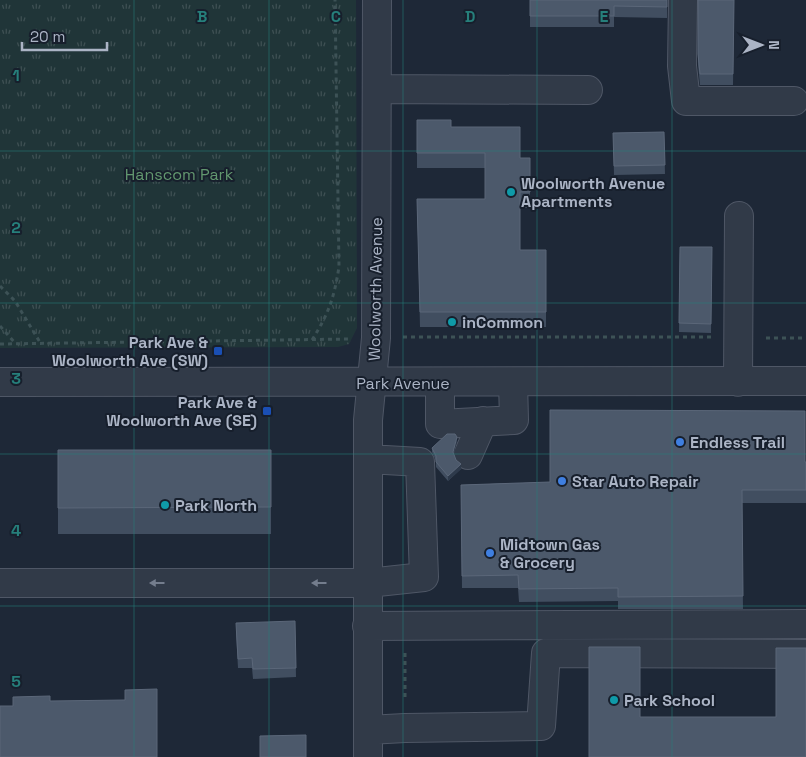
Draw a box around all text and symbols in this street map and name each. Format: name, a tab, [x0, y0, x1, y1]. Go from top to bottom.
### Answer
text: B	[197, 6, 207, 27]
text: C	[331, 6, 341, 27]
text: D	[465, 6, 475, 27]
text: E	[600, 6, 609, 27]
scale bar	[22, 20, 108, 52]
north arrow	[736, 20, 786, 70]
text: 20 m	[30, 27, 65, 46]
text: N	[765, 40, 783, 50]
text: 1	[12, 65, 20, 86]
park label: Hanscom Park	[125, 164, 234, 185]
place label: Woolworth Avenue Apartments	[521, 173, 665, 212]
marker: Woolworth Avenue Apartments	[505, 186, 517, 198]
text: 2	[11, 217, 21, 238]
street label: Woolworth Avenue	[364, 217, 387, 361]
place label: inCommon	[462, 312, 543, 333]
marker: inCommon	[446, 316, 458, 328]
place label: Park Ave & Woolworth Ave (SW)	[52, 332, 209, 371]
marker: Park Ave & Woolworth Ave (SW)	[212, 345, 224, 357]
text: 3	[11, 368, 21, 389]
street label: Park Avenue	[356, 373, 450, 394]
place label: Park Ave & Woolworth Ave (SE)	[106, 392, 258, 431]
marker: Park Ave & Woolworth Ave (SE)	[261, 405, 273, 417]
place label: Endless Trail	[690, 432, 785, 453]
marker: Endless Trail	[674, 436, 686, 448]
place label: Star Auto Repair	[572, 471, 699, 492]
marker: Star Auto Repair	[556, 475, 568, 487]
place label: Park North	[175, 495, 257, 516]
marker: Park North	[159, 499, 171, 511]
text: 4	[11, 520, 21, 541]
place label: Midtown Gas & Grocery	[500, 534, 600, 573]
marker: Midtown Gas & Grocery	[484, 547, 496, 559]
one-way arrow	[148, 579, 164, 587]
one-way arrow	[311, 579, 327, 587]
text: 5	[11, 671, 21, 692]
place label: Park School	[624, 690, 715, 711]
marker: Park School	[608, 694, 620, 706]

